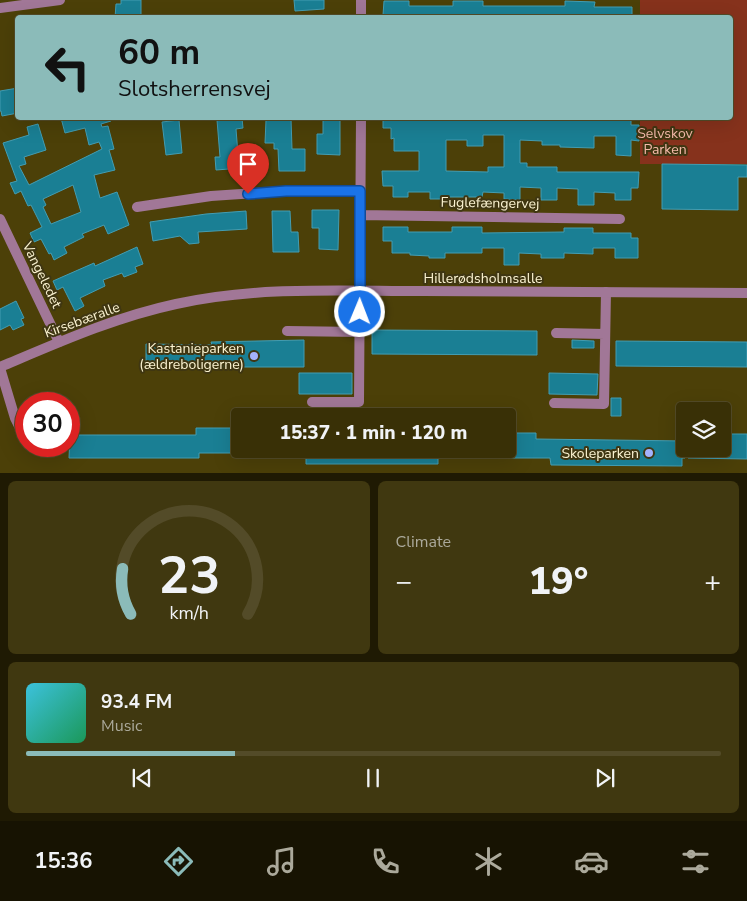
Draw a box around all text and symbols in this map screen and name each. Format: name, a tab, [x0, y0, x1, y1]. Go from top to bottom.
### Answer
text: 60 m	[118, 29, 200, 76]
icon: left	[35, 35, 100, 100]
text: Slotsherrensvej	[118, 74, 271, 104]
park label: Selvskov Parken	[637, 124, 694, 159]
pin	[227, 143, 269, 194]
icon: arrive	[234, 150, 262, 178]
street label: Fuglefængervej	[441, 193, 539, 213]
street label: Vangeledet	[17, 238, 66, 312]
street label: Hillerødsholmsalle	[424, 269, 542, 288]
position arrow	[333, 285, 385, 337]
street label: Kirsebæralle	[41, 297, 123, 343]
place label: Kastanieparken (ældreboligerne)	[139, 339, 244, 374]
marker: Kastanieparken (ældreboligerne)	[248, 350, 260, 362]
speed limit sign: 30	[15, 392, 80, 457]
map controls	[676, 402, 731, 457]
button: layers	[676, 402, 731, 457]
text: 15:37 · 1 min · 120 m	[280, 420, 467, 446]
place label: Skoleparken	[561, 444, 639, 463]
marker: Skoleparken	[643, 447, 655, 459]
text: Climate	[396, 531, 451, 553]
text: 23	[158, 540, 220, 611]
text: 19°	[528, 556, 588, 607]
text: −	[396, 563, 412, 601]
text: +	[704, 563, 721, 601]
text: km/h	[169, 601, 208, 625]
text: 93.4 FM	[101, 689, 172, 715]
text: Music	[101, 715, 142, 737]
icon: previous	[128, 764, 156, 792]
icon: pause	[359, 764, 387, 792]
icon: next	[591, 764, 619, 792]
icon: directions	[161, 844, 196, 879]
icon: music	[264, 844, 299, 879]
icon: phone	[368, 844, 403, 879]
icon: climate	[471, 844, 506, 879]
icon: car	[574, 844, 609, 879]
icon: filters	[678, 844, 713, 879]
text: 15:36	[34, 846, 92, 876]

